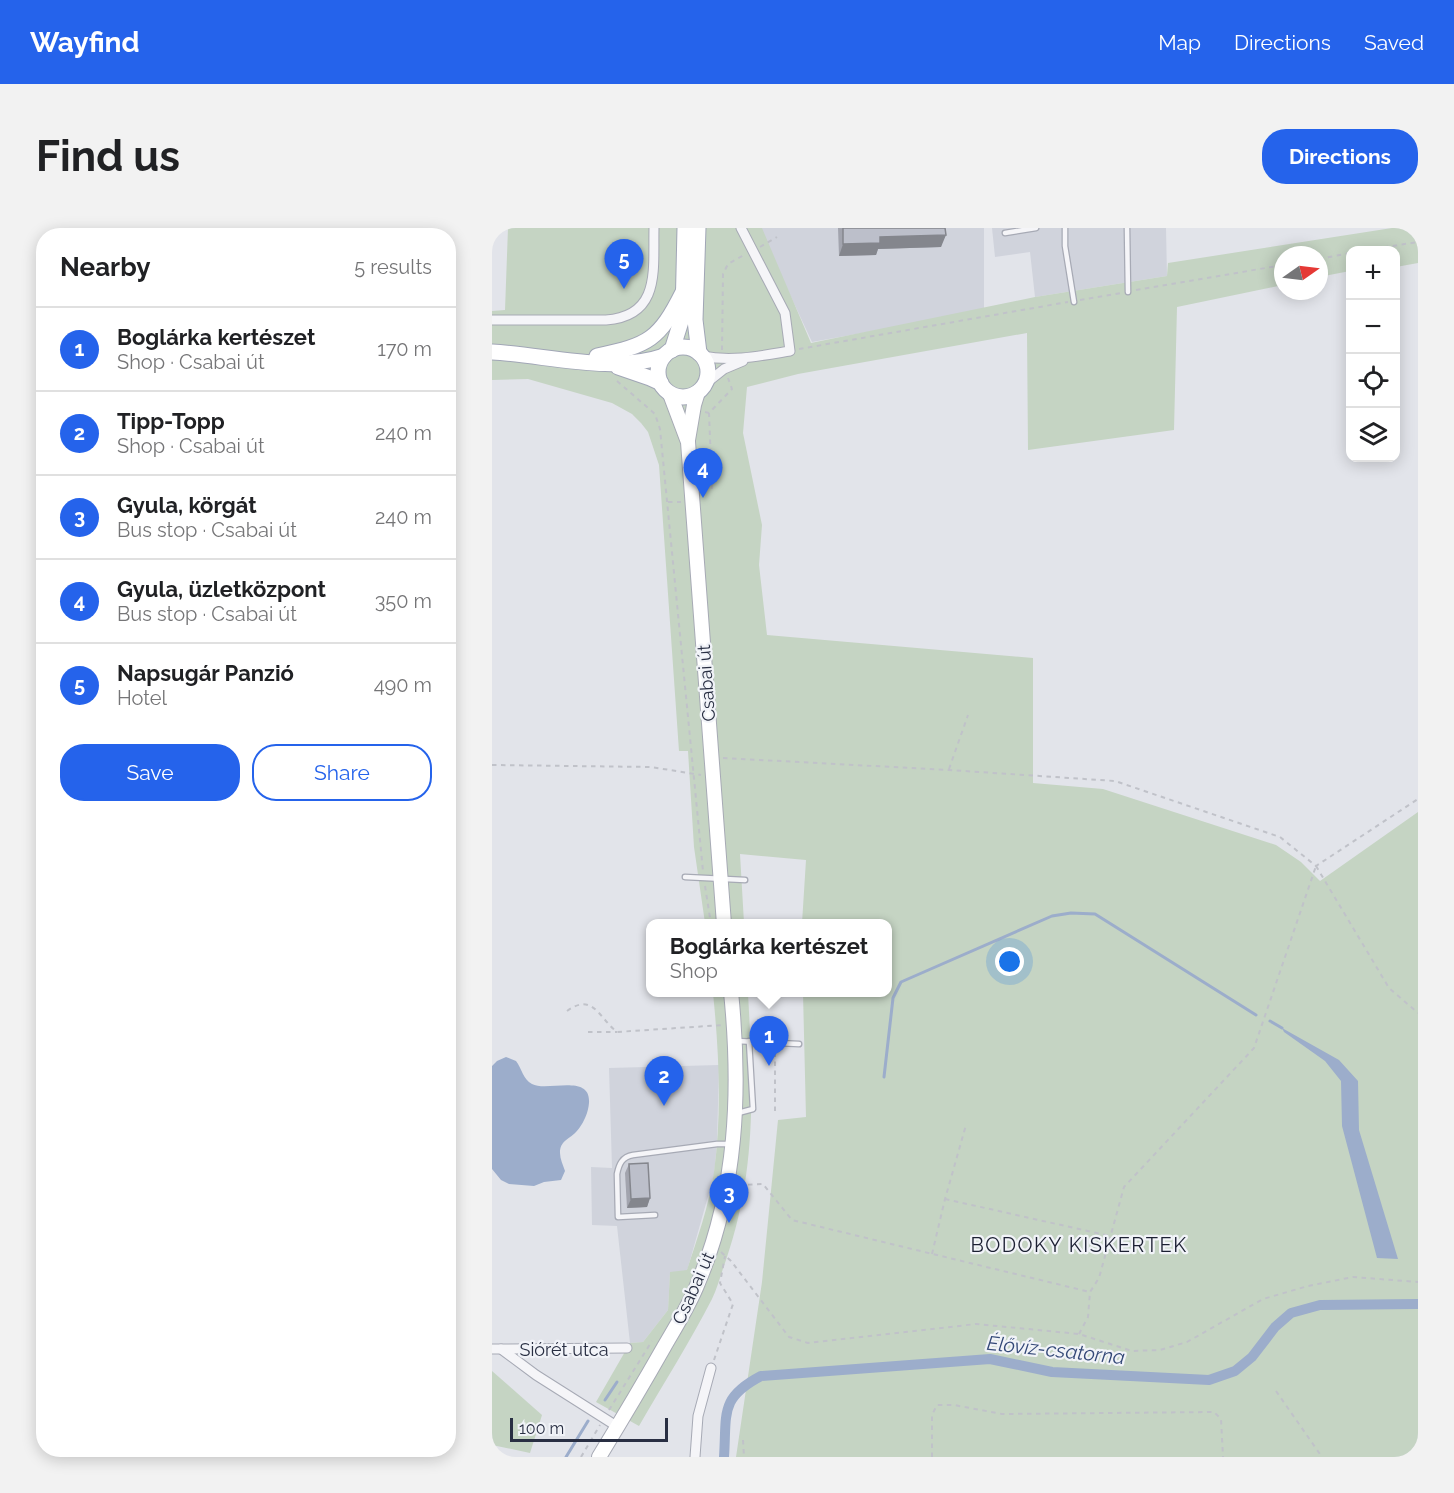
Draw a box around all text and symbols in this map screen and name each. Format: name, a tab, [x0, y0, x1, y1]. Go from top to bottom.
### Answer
text: Wayfind	[30, 26, 140, 59]
text: Map	[1158, 30, 1201, 55]
text: Directions	[1234, 30, 1331, 55]
text: Saved	[1364, 30, 1424, 55]
button: Directions	[1262, 129, 1418, 184]
text: Find us	[36, 132, 180, 181]
pin: 5	[604, 239, 644, 289]
north arrow	[1274, 246, 1328, 300]
map controls	[1346, 246, 1400, 462]
button: +	[1346, 246, 1400, 300]
text: Nearby	[60, 252, 150, 282]
text: 5 results	[354, 255, 432, 279]
button: −	[1346, 300, 1400, 354]
text: Boglárka kertészet	[117, 324, 315, 350]
text: 1	[75, 337, 84, 361]
text: 170 m	[377, 337, 432, 361]
text: Shop · Csabai út	[117, 350, 265, 374]
button: locate	[1346, 354, 1400, 408]
text: Tipp-Topp	[117, 408, 225, 434]
button: layers	[1346, 408, 1400, 462]
text: 2	[74, 421, 85, 445]
text: 240 m	[375, 421, 432, 445]
text: Shop · Csabai út	[117, 434, 265, 458]
pin: 4	[684, 448, 722, 498]
text: Gyula, körgát	[117, 492, 257, 518]
text: 3	[74, 505, 85, 529]
text: 240 m	[375, 505, 432, 529]
text: Bus stop · Csabai út	[117, 518, 297, 542]
text: Gyula, üzletközpont	[117, 576, 326, 602]
text: 4	[74, 589, 85, 613]
text: 350 m	[375, 589, 432, 613]
text: Bus stop · Csabai út	[117, 602, 297, 626]
street label: Csabai út	[693, 644, 719, 722]
text: Napsugár Panzió	[117, 660, 294, 686]
text: 5	[74, 673, 85, 697]
text: 490 m	[374, 673, 432, 697]
text: Hotel	[117, 686, 167, 710]
button: Save	[60, 744, 240, 801]
button: Share	[252, 744, 432, 801]
popup	[646, 919, 892, 997]
text: Boglárka kertészet	[670, 933, 868, 959]
your location	[995, 947, 1024, 976]
text: Shop	[670, 959, 718, 983]
pin: 1	[750, 1016, 788, 1066]
pin: 2	[644, 1056, 684, 1106]
pin: 3	[710, 1174, 748, 1223]
district label: BODOKY KISKERTEK	[970, 1233, 1188, 1257]
street label: Csabai út	[668, 1249, 718, 1327]
water label: Élővíz-csatorna	[986, 1331, 1126, 1369]
street label: Siórét utca	[520, 1339, 608, 1360]
scale bar	[510, 1415, 668, 1442]
text: 100 m	[519, 1419, 564, 1438]

